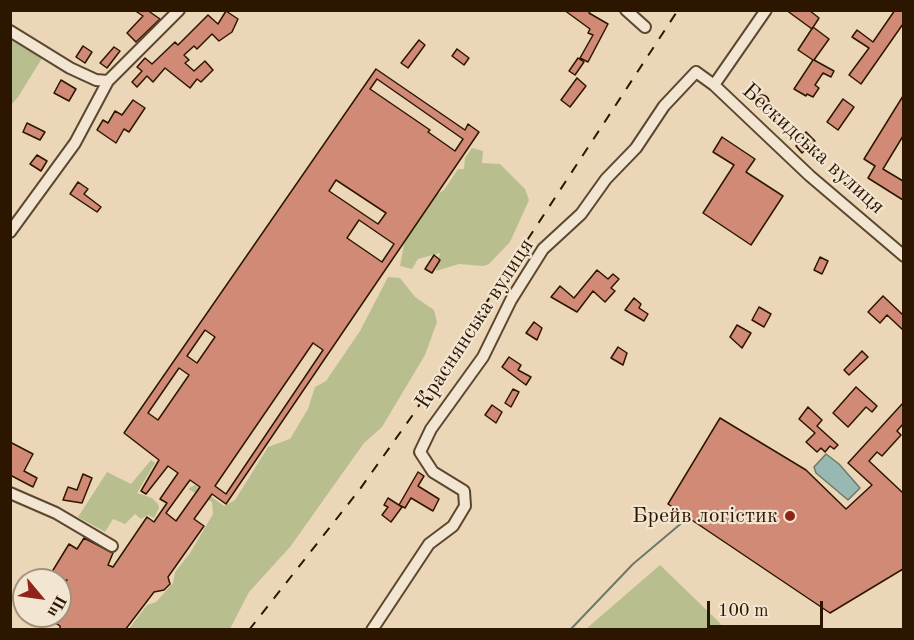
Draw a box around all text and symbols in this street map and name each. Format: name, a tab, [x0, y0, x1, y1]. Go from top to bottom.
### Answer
street label: Бескидська вулиця	[736, 78, 890, 220]
street label: Краснянська вулиця	[410, 234, 540, 414]
place label: Брейв логістик	[632, 503, 778, 529]
marker: Брейв логістик	[783, 509, 797, 523]
north arrow	[12, 568, 72, 628]
scale bar	[710, 589, 826, 627]
text: Пн	[44, 592, 68, 619]
text: 100 m	[718, 602, 769, 620]

